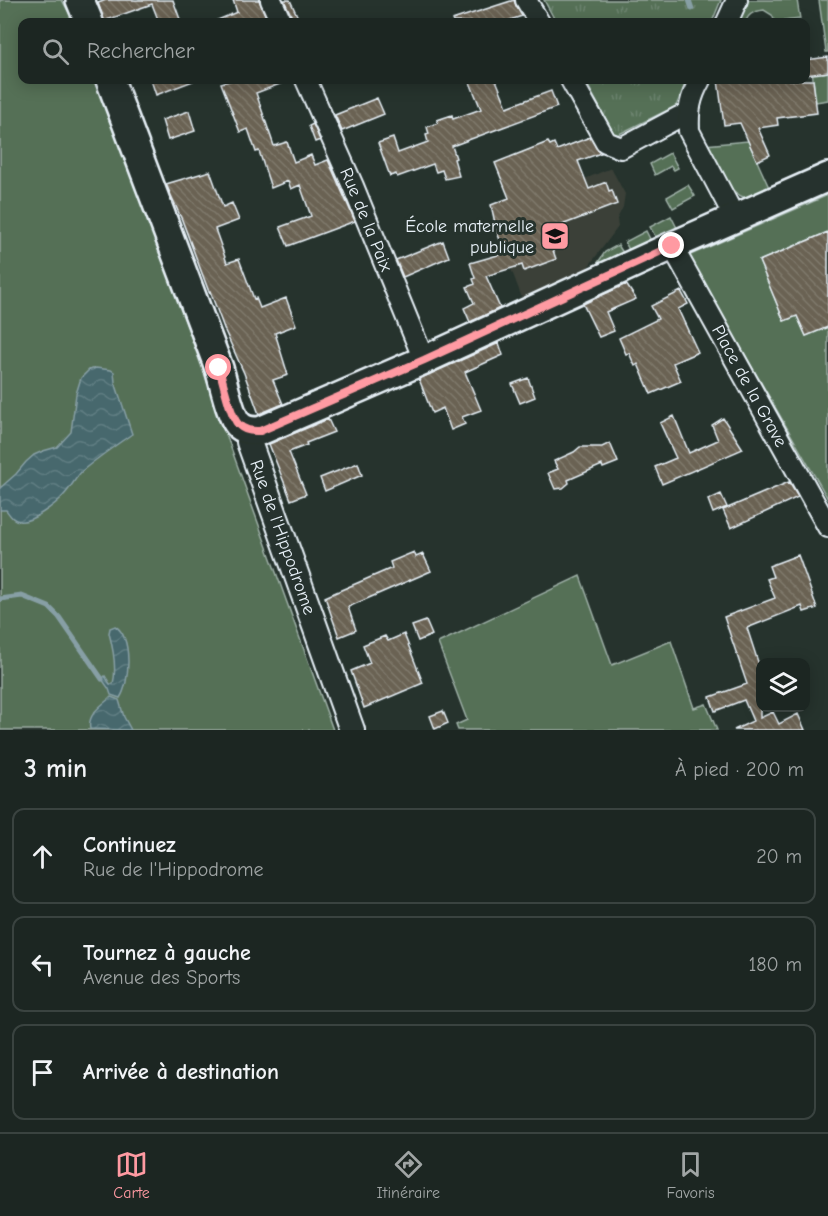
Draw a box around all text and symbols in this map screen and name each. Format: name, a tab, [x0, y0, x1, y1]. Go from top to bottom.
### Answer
search box	[18, 18, 810, 84]
icon: search	[39, 35, 72, 68]
text: Rechercher	[87, 38, 195, 64]
street label: Rue de la Paix	[336, 164, 397, 275]
place label: École maternelle publique	[405, 215, 534, 258]
school or university icon: École maternelle publique	[539, 220, 571, 252]
route end	[658, 232, 684, 258]
street label: Place de la Grave	[707, 321, 792, 450]
route start	[205, 354, 231, 380]
street label: Rue de l'Hippodrome	[246, 457, 320, 617]
map controls	[756, 658, 810, 712]
button: layers	[756, 658, 810, 712]
text: 3 min	[24, 754, 87, 784]
text: À pied · 200 m	[675, 758, 804, 781]
text: Continuez	[83, 832, 176, 858]
icon: ahead	[26, 840, 59, 873]
text: 20 m	[756, 845, 802, 868]
text: Rue de l'Hippodrome	[83, 858, 264, 881]
text: Tournez à gauche	[83, 940, 251, 966]
icon: left	[26, 948, 59, 981]
text: 180 m	[748, 953, 802, 976]
text: Avenue des Sports	[83, 966, 240, 989]
icon: arrive	[26, 1056, 59, 1089]
text: Arrivée à destination	[83, 1059, 279, 1085]
tab: Carte	[113, 1148, 150, 1202]
tab: Itinéraire	[377, 1148, 440, 1202]
tab: Favoris	[667, 1148, 715, 1202]

